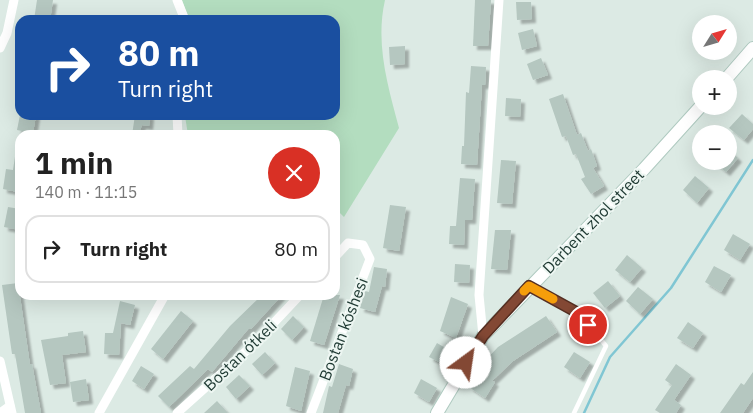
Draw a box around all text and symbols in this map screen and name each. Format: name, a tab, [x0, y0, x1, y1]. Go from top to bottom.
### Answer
north arrow	[692, 15, 738, 60]
map controls	[692, 15, 737, 170]
text: 80 m	[118, 30, 200, 76]
icon: right	[35, 35, 100, 100]
button: +	[692, 70, 737, 115]
text: Turn right	[118, 74, 213, 103]
button: −	[692, 125, 737, 170]
text: 1 min	[35, 143, 113, 182]
button: close	[268, 147, 320, 199]
street label: Darbent zhol street	[538, 165, 648, 277]
text: 140 m · 11:15	[35, 182, 137, 202]
icon: right	[37, 235, 65, 263]
text: Turn right	[80, 237, 167, 261]
text: 80 m	[274, 237, 318, 261]
street label: Bostan kóshesi	[314, 275, 372, 383]
pin	[567, 304, 609, 346]
icon: arrive	[574, 311, 602, 339]
street label: Bostan ótkeli	[199, 315, 281, 395]
position arrow	[439, 336, 491, 388]

